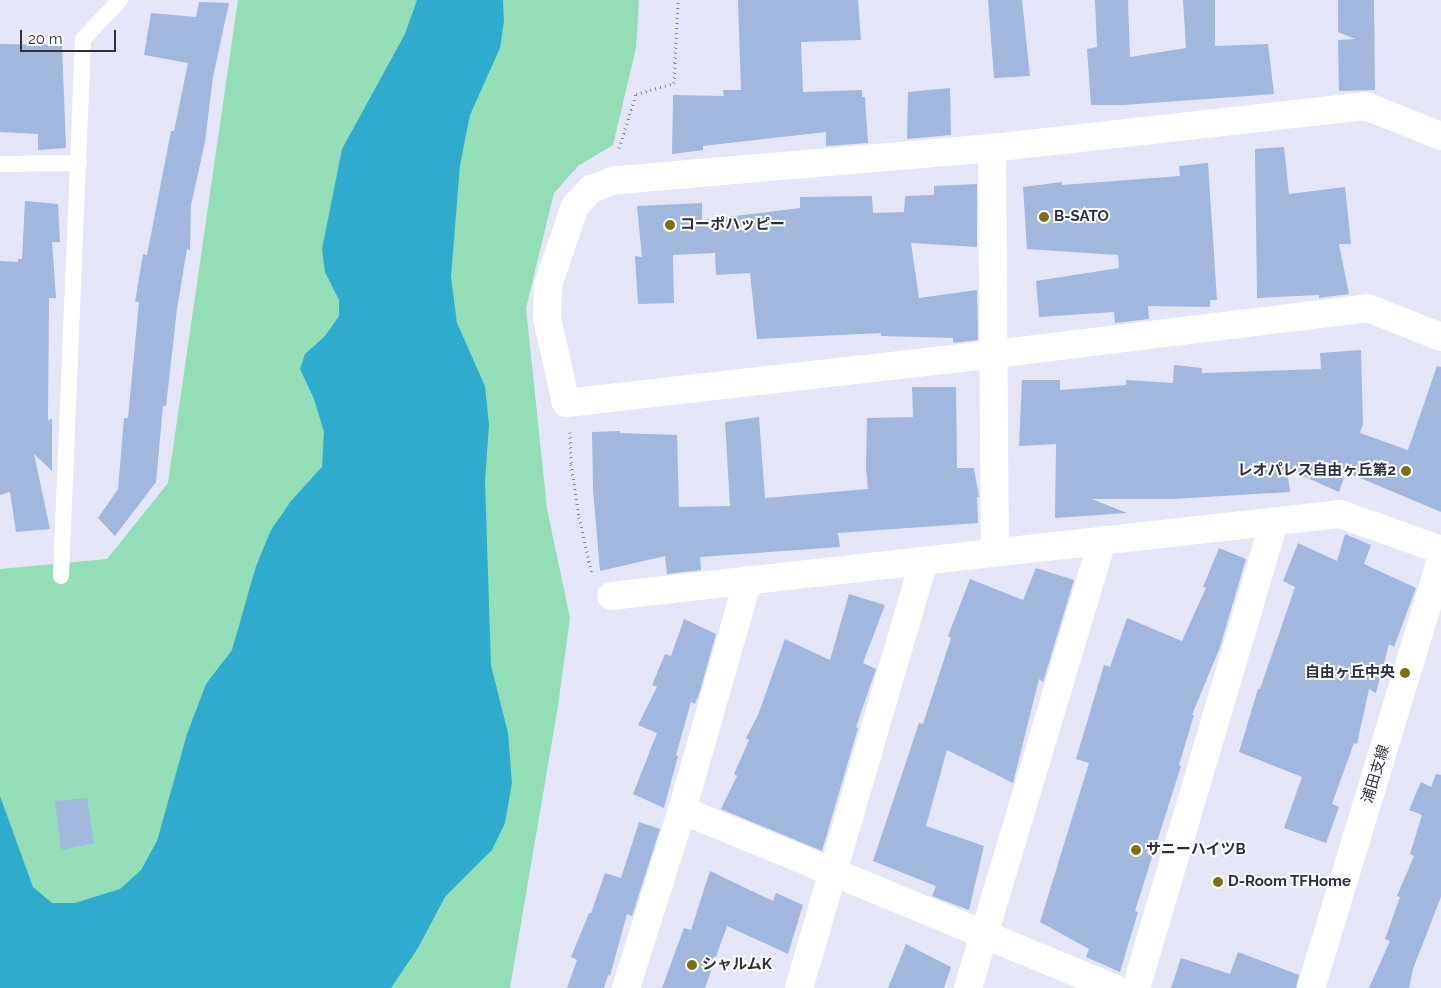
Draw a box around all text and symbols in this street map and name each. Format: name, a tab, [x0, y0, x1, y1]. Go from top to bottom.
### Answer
scale bar	[22, 20, 119, 52]
text: 20 m	[28, 30, 63, 48]
place label: B-SATO	[1054, 208, 1109, 226]
marker: B-SATO	[1038, 211, 1050, 223]
place label: コーポハッピー	[680, 216, 785, 234]
marker: コーポハッピー	[664, 219, 676, 231]
place label: レオパレス自由ヶ丘第2	[1238, 462, 1396, 480]
marker: レオパレス自由ヶ丘第2	[1400, 465, 1412, 477]
place label: 自由ヶ丘中央	[1305, 664, 1395, 682]
marker: 自由ヶ丘中央	[1399, 667, 1411, 679]
street label: 浦田支線	[1359, 743, 1393, 805]
place label: サニーハイツB	[1146, 841, 1246, 859]
marker: サニーハイツB	[1130, 844, 1142, 856]
place label: D-Room TFHome	[1228, 873, 1351, 891]
marker: D-Room TFHome	[1212, 876, 1224, 888]
place label: シャルムK	[702, 956, 772, 974]
marker: シャルムK	[686, 959, 698, 971]

